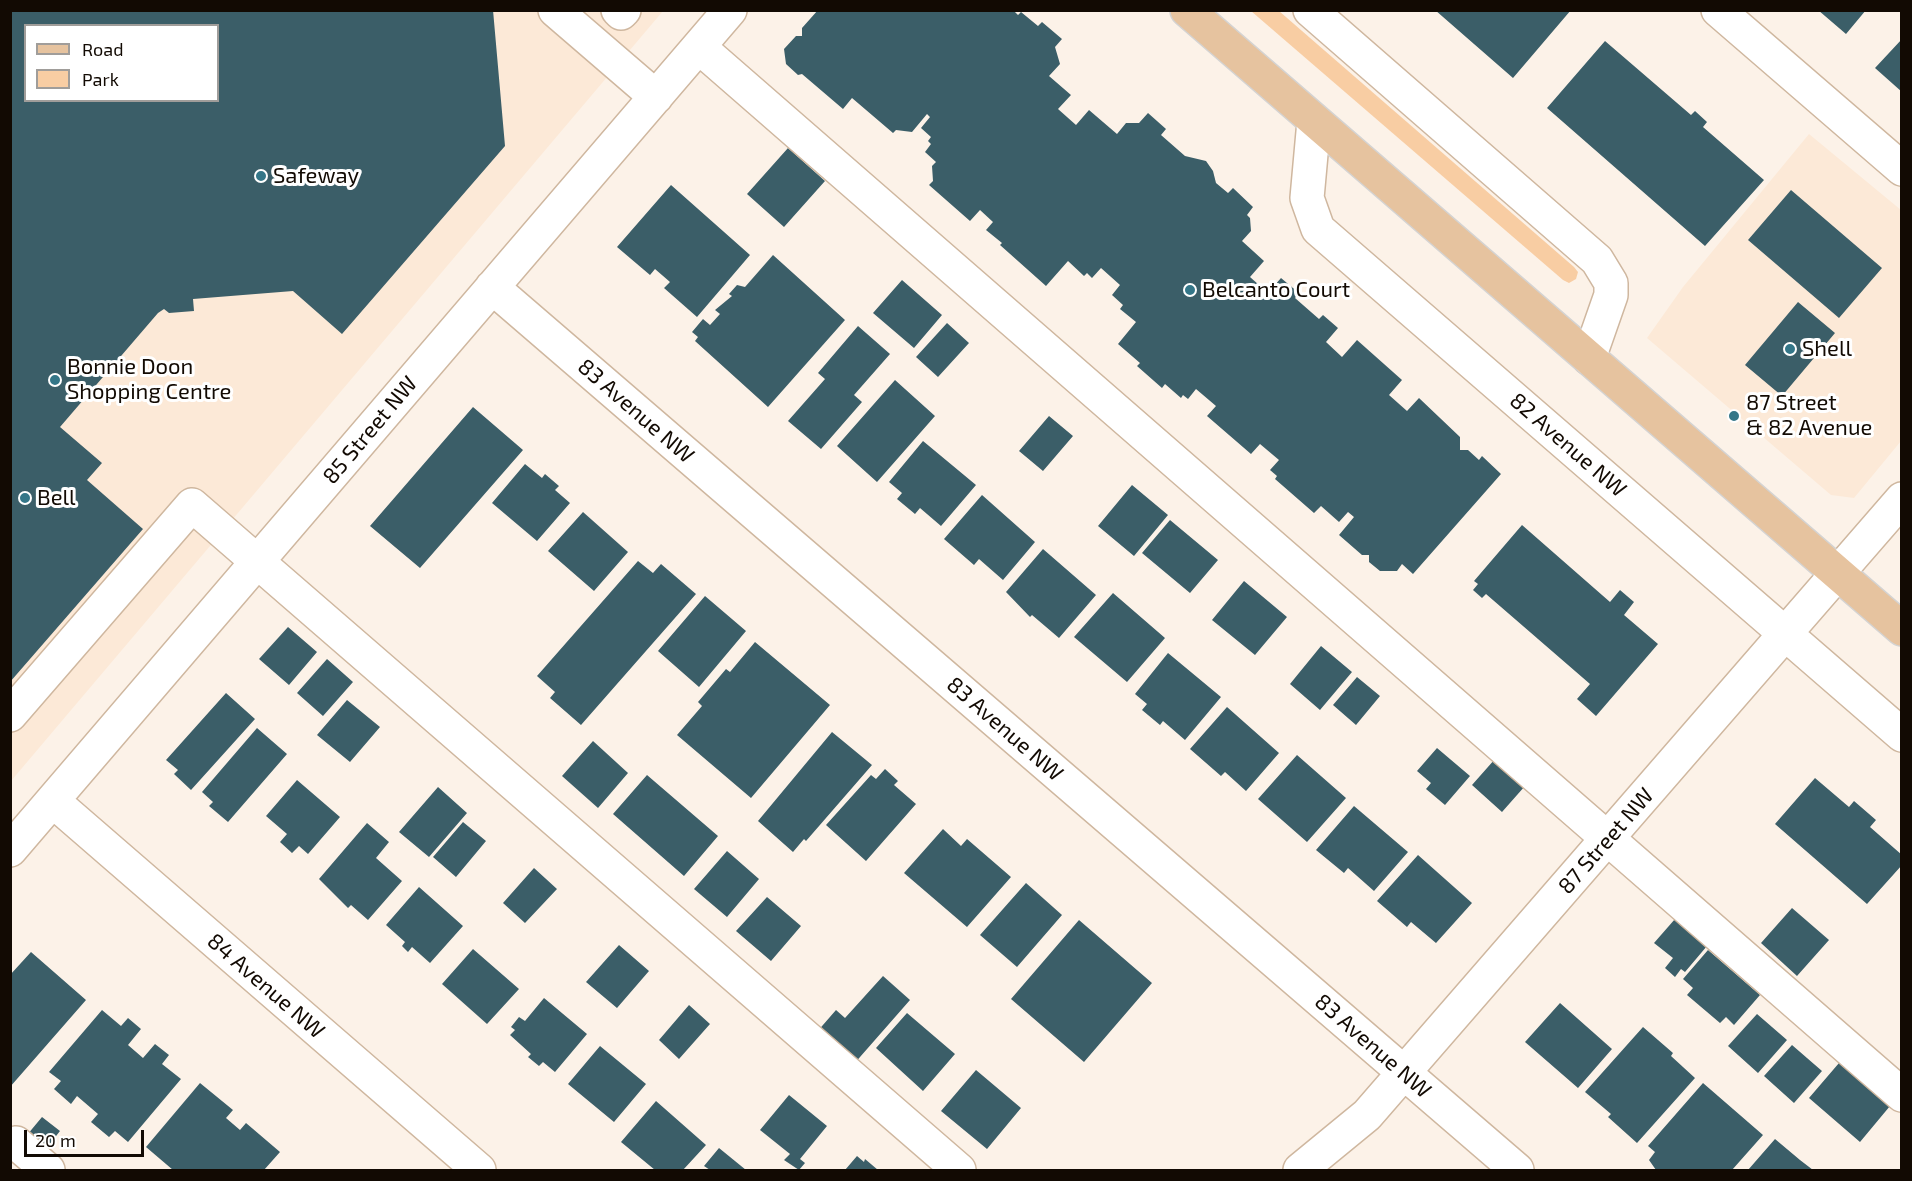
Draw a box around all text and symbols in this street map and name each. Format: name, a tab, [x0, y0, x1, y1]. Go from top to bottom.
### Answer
legend	[24, 24, 219, 102]
text: Road	[82, 38, 123, 60]
text: Park	[82, 68, 119, 90]
place label: Safeway	[273, 163, 359, 189]
marker: Safeway	[254, 169, 268, 183]
place label: Belcanto Court	[1202, 277, 1350, 303]
marker: Belcanto Court	[1183, 283, 1197, 297]
place label: Shell	[1802, 336, 1852, 362]
marker: Shell	[1783, 342, 1797, 356]
street label: 83 Avenue NW	[572, 353, 700, 469]
place label: Bonnie Doon Shopping Centre	[67, 354, 231, 406]
street label: 85 Street NW	[317, 371, 423, 489]
marker: Bonnie Doon Shopping Centre	[48, 373, 62, 387]
street label: 82 Avenue NW	[1504, 387, 1632, 503]
place label: 87 Street & 82 Avenue	[1746, 390, 1872, 442]
marker: 87 Street & 82 Avenue	[1727, 409, 1741, 423]
place label: Bell	[37, 485, 76, 511]
marker: Bell	[18, 491, 32, 505]
street label: 83 Avenue NW	[941, 671, 1069, 787]
street label: 87 Street NW	[1553, 783, 1659, 899]
street label: 84 Avenue NW	[202, 928, 330, 1044]
street label: 83 Avenue NW	[1309, 988, 1437, 1104]
scale bar	[27, 1118, 147, 1156]
text: 20 m	[35, 1129, 76, 1151]

